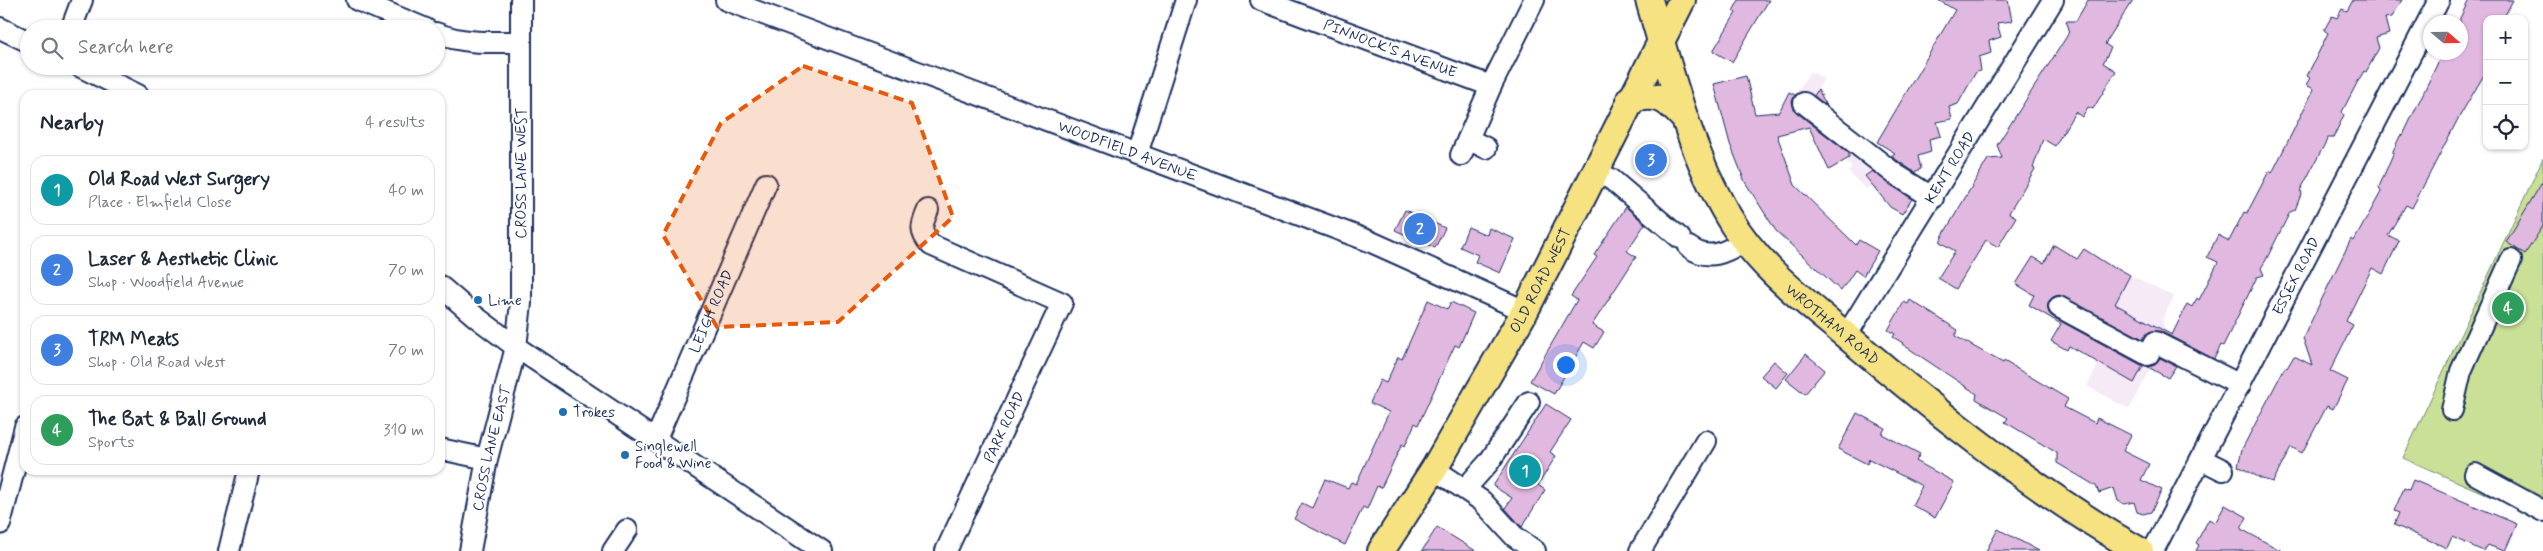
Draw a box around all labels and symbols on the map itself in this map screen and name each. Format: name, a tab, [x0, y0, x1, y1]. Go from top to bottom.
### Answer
street label: PINNOCK'S AVENUE	[1320, 15, 1460, 83]
north arrow	[2423, 15, 2468, 60]
street label: CROSS LANE WEST	[512, 107, 532, 239]
street label: WOODFIELD AVENUE	[1055, 116, 1200, 187]
street label: KENT ROAD	[1921, 128, 1981, 208]
pin: 3	[1635, 141, 1667, 179]
pin: 2	[1404, 210, 1436, 248]
street label: OLD ROAD WEST	[1505, 225, 1576, 337]
street label: ESSEX ROAD	[2268, 234, 2325, 319]
street label: LEIGH ROAD	[685, 267, 739, 356]
street label: WROTHAM ROAD	[1781, 280, 1883, 370]
pin: 4	[2492, 289, 2524, 327]
place label: Lime	[488, 291, 522, 311]
marker: Lime	[472, 294, 484, 306]
your location	[1553, 352, 1579, 378]
street label: CROSS LANE EAST	[469, 383, 517, 513]
street label: PARK ROAD	[980, 388, 1030, 466]
place label: Trokes	[573, 403, 615, 423]
marker: Trokes	[557, 406, 569, 418]
place label: Singlewell Food & Wine	[635, 437, 712, 474]
marker: Singlewell Food & Wine	[619, 449, 631, 461]
pin: 1	[1509, 452, 1541, 490]

